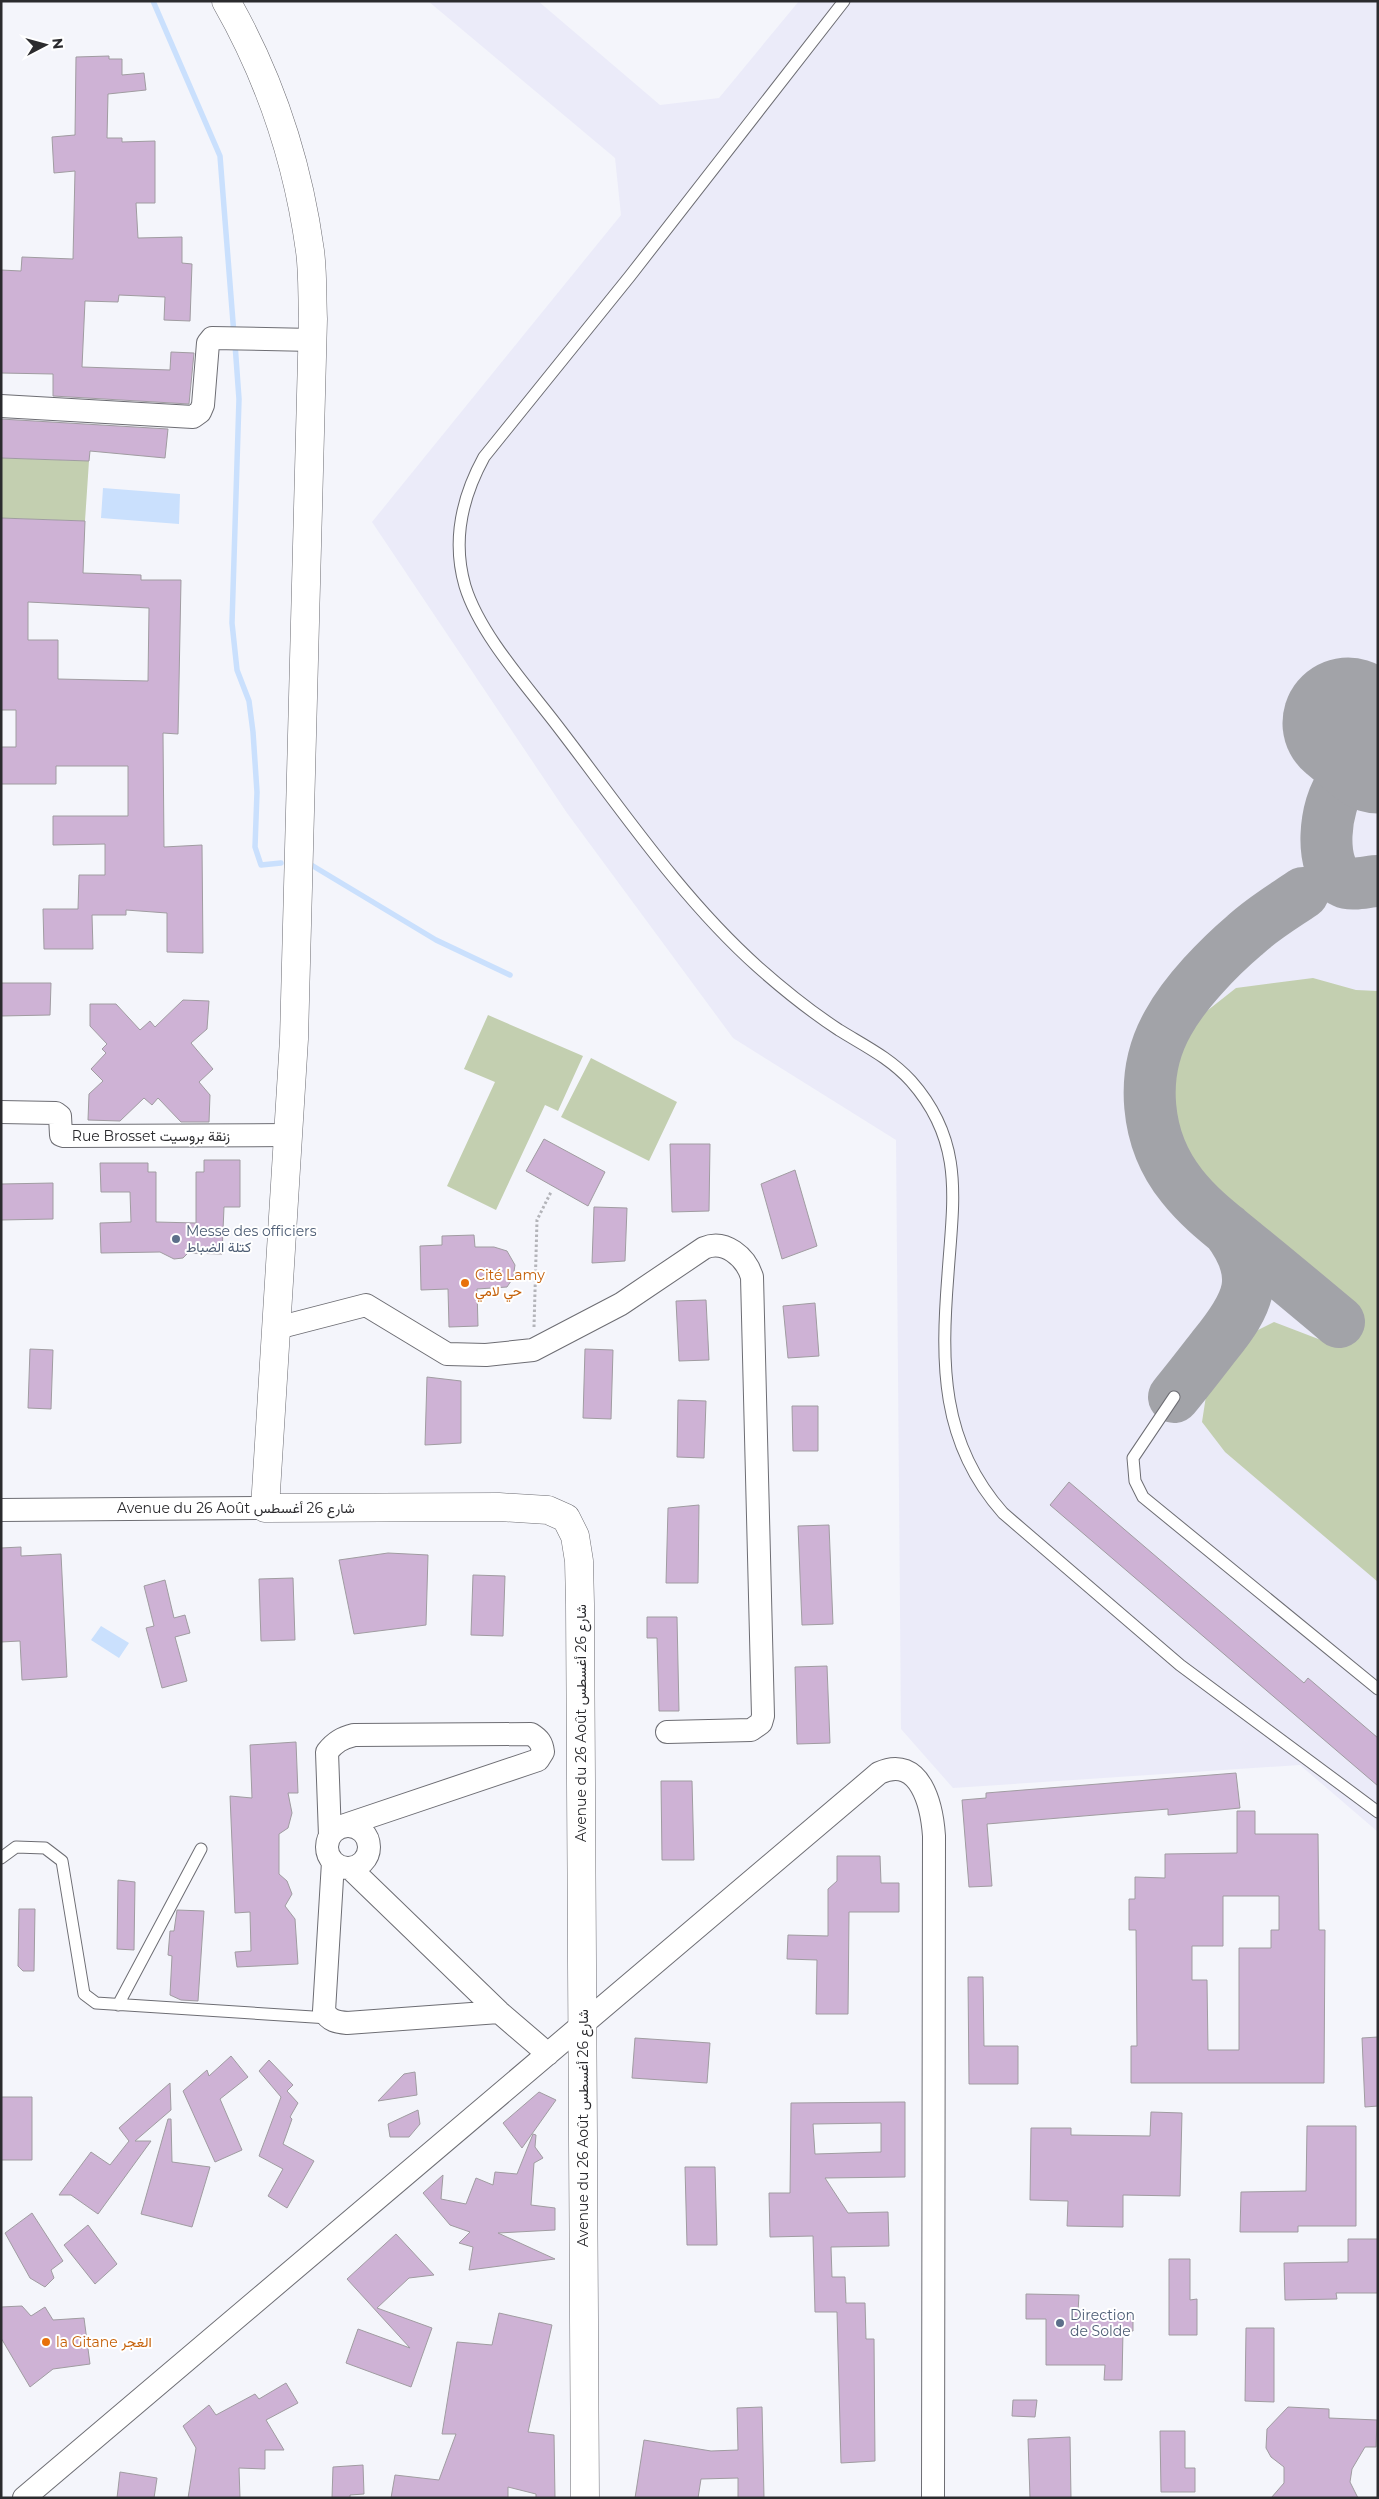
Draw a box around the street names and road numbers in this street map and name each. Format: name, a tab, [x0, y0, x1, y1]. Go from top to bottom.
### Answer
street label: Rue Brosset زنقة بروسيت	[72, 1127, 230, 1145]
street label: Avenue du 26 Août شارع 26 أغسطس	[117, 1499, 355, 1519]
street label: Avenue du 26 Août شارع 26 أغسطس	[572, 1604, 592, 1842]
street label: Avenue du 26 Août شارع 26 أغسطس	[574, 2009, 594, 2247]

